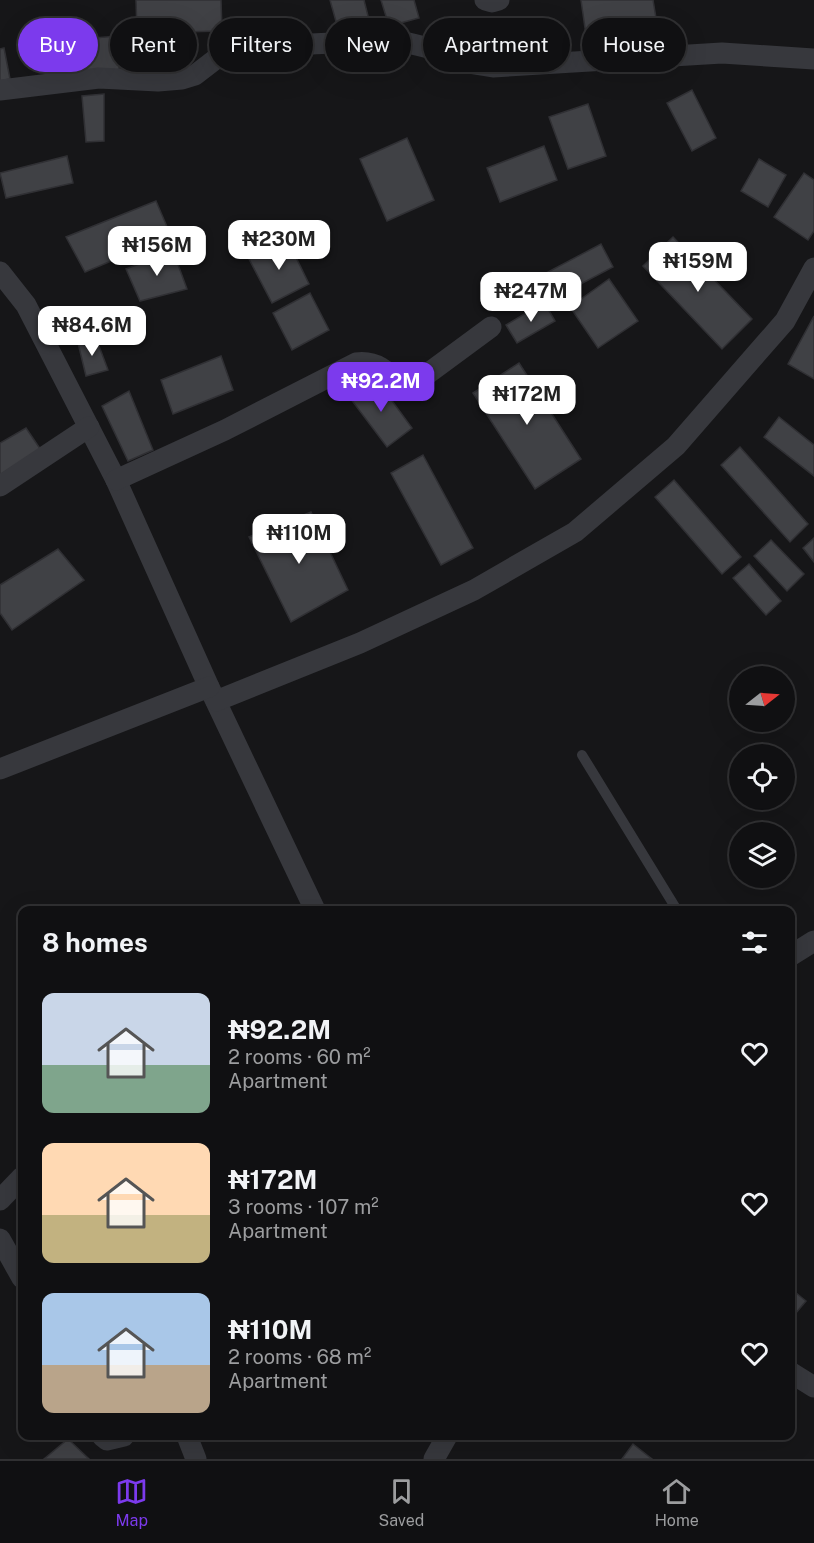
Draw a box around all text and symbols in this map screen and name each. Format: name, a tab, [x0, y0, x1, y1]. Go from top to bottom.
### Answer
chip: Buy	[18, 18, 98, 72]
chip: Rent	[110, 18, 197, 72]
chip: Filters	[209, 18, 313, 72]
chip: New	[325, 18, 411, 72]
chip: Apartment	[423, 18, 570, 72]
chip: House	[582, 18, 686, 72]
pin: ₦230M	[237, 220, 321, 271]
pin: ₦156M	[115, 226, 199, 277]
text: ₦230M	[242, 227, 316, 251]
text: ₦156M	[122, 233, 192, 257]
pin: ₦159M	[656, 242, 740, 293]
text: ₦159M	[663, 249, 733, 273]
pin: ₦247M	[489, 272, 573, 323]
text: ₦247M	[494, 279, 568, 303]
pin: ₦84.6M	[43, 306, 141, 357]
text: ₦84.6M	[52, 313, 132, 337]
pin: ₦92.2M	[332, 362, 430, 413]
text: ₦92.2M	[341, 369, 421, 393]
pin: ₦172M	[485, 375, 569, 426]
text: ₦172M	[493, 382, 561, 406]
pin: ₦110M	[257, 514, 341, 565]
text: ₦110M	[267, 521, 331, 545]
north arrow	[729, 666, 795, 732]
map controls	[729, 666, 795, 888]
button: locate	[729, 744, 795, 810]
button: layers	[729, 822, 795, 888]
icon: filters	[738, 926, 771, 959]
text: 8 homes	[42, 927, 148, 958]
text: ₦92.2M	[228, 1014, 331, 1045]
icon: home	[90, 1017, 162, 1089]
icon: heart	[738, 1037, 771, 1070]
text: 2 rooms · 60 m²	[228, 1045, 371, 1069]
text: Apartment	[228, 1069, 328, 1093]
text: ₦172M	[228, 1164, 317, 1195]
icon: home	[90, 1167, 162, 1239]
icon: heart	[738, 1187, 771, 1220]
text: 3 rooms · 107 m²	[228, 1195, 379, 1219]
text: Apartment	[228, 1219, 328, 1243]
text: ₦110M	[228, 1314, 312, 1345]
icon: home	[90, 1317, 162, 1389]
icon: heart	[738, 1337, 771, 1370]
text: 2 rooms · 68 m²	[228, 1345, 371, 1369]
text: Apartment	[228, 1369, 328, 1393]
tab: Map	[115, 1475, 148, 1530]
tab: Saved	[379, 1475, 424, 1530]
tab: Home	[655, 1475, 699, 1530]

